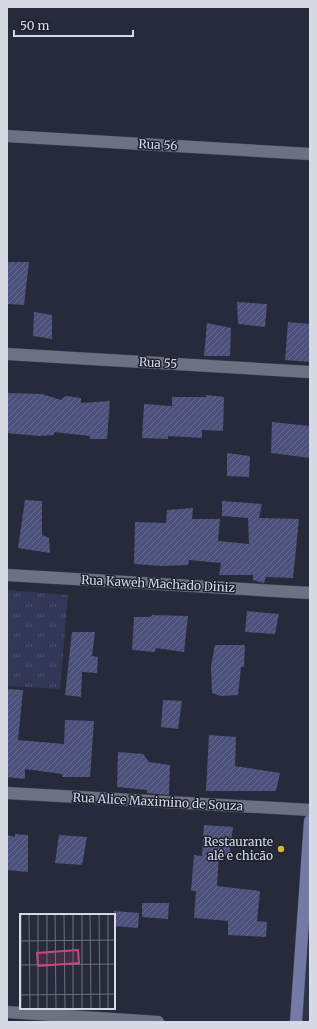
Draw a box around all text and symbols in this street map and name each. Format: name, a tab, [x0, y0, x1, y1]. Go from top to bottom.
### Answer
scale bar	[14, 12, 133, 38]
text: 50 m	[20, 18, 49, 33]
street label: Rua 56	[138, 136, 178, 153]
street label: Rua 55	[138, 354, 178, 371]
street label: Rua Kaweh Machado Diniz	[81, 572, 236, 595]
street label: Rua Alice Maximino de Souza	[72, 790, 244, 813]
place label: Restaurante alê e chicão	[204, 834, 273, 863]
marker: Restaurante alê e chicão	[276, 844, 286, 854]
inset map	[20, 914, 115, 1009]

